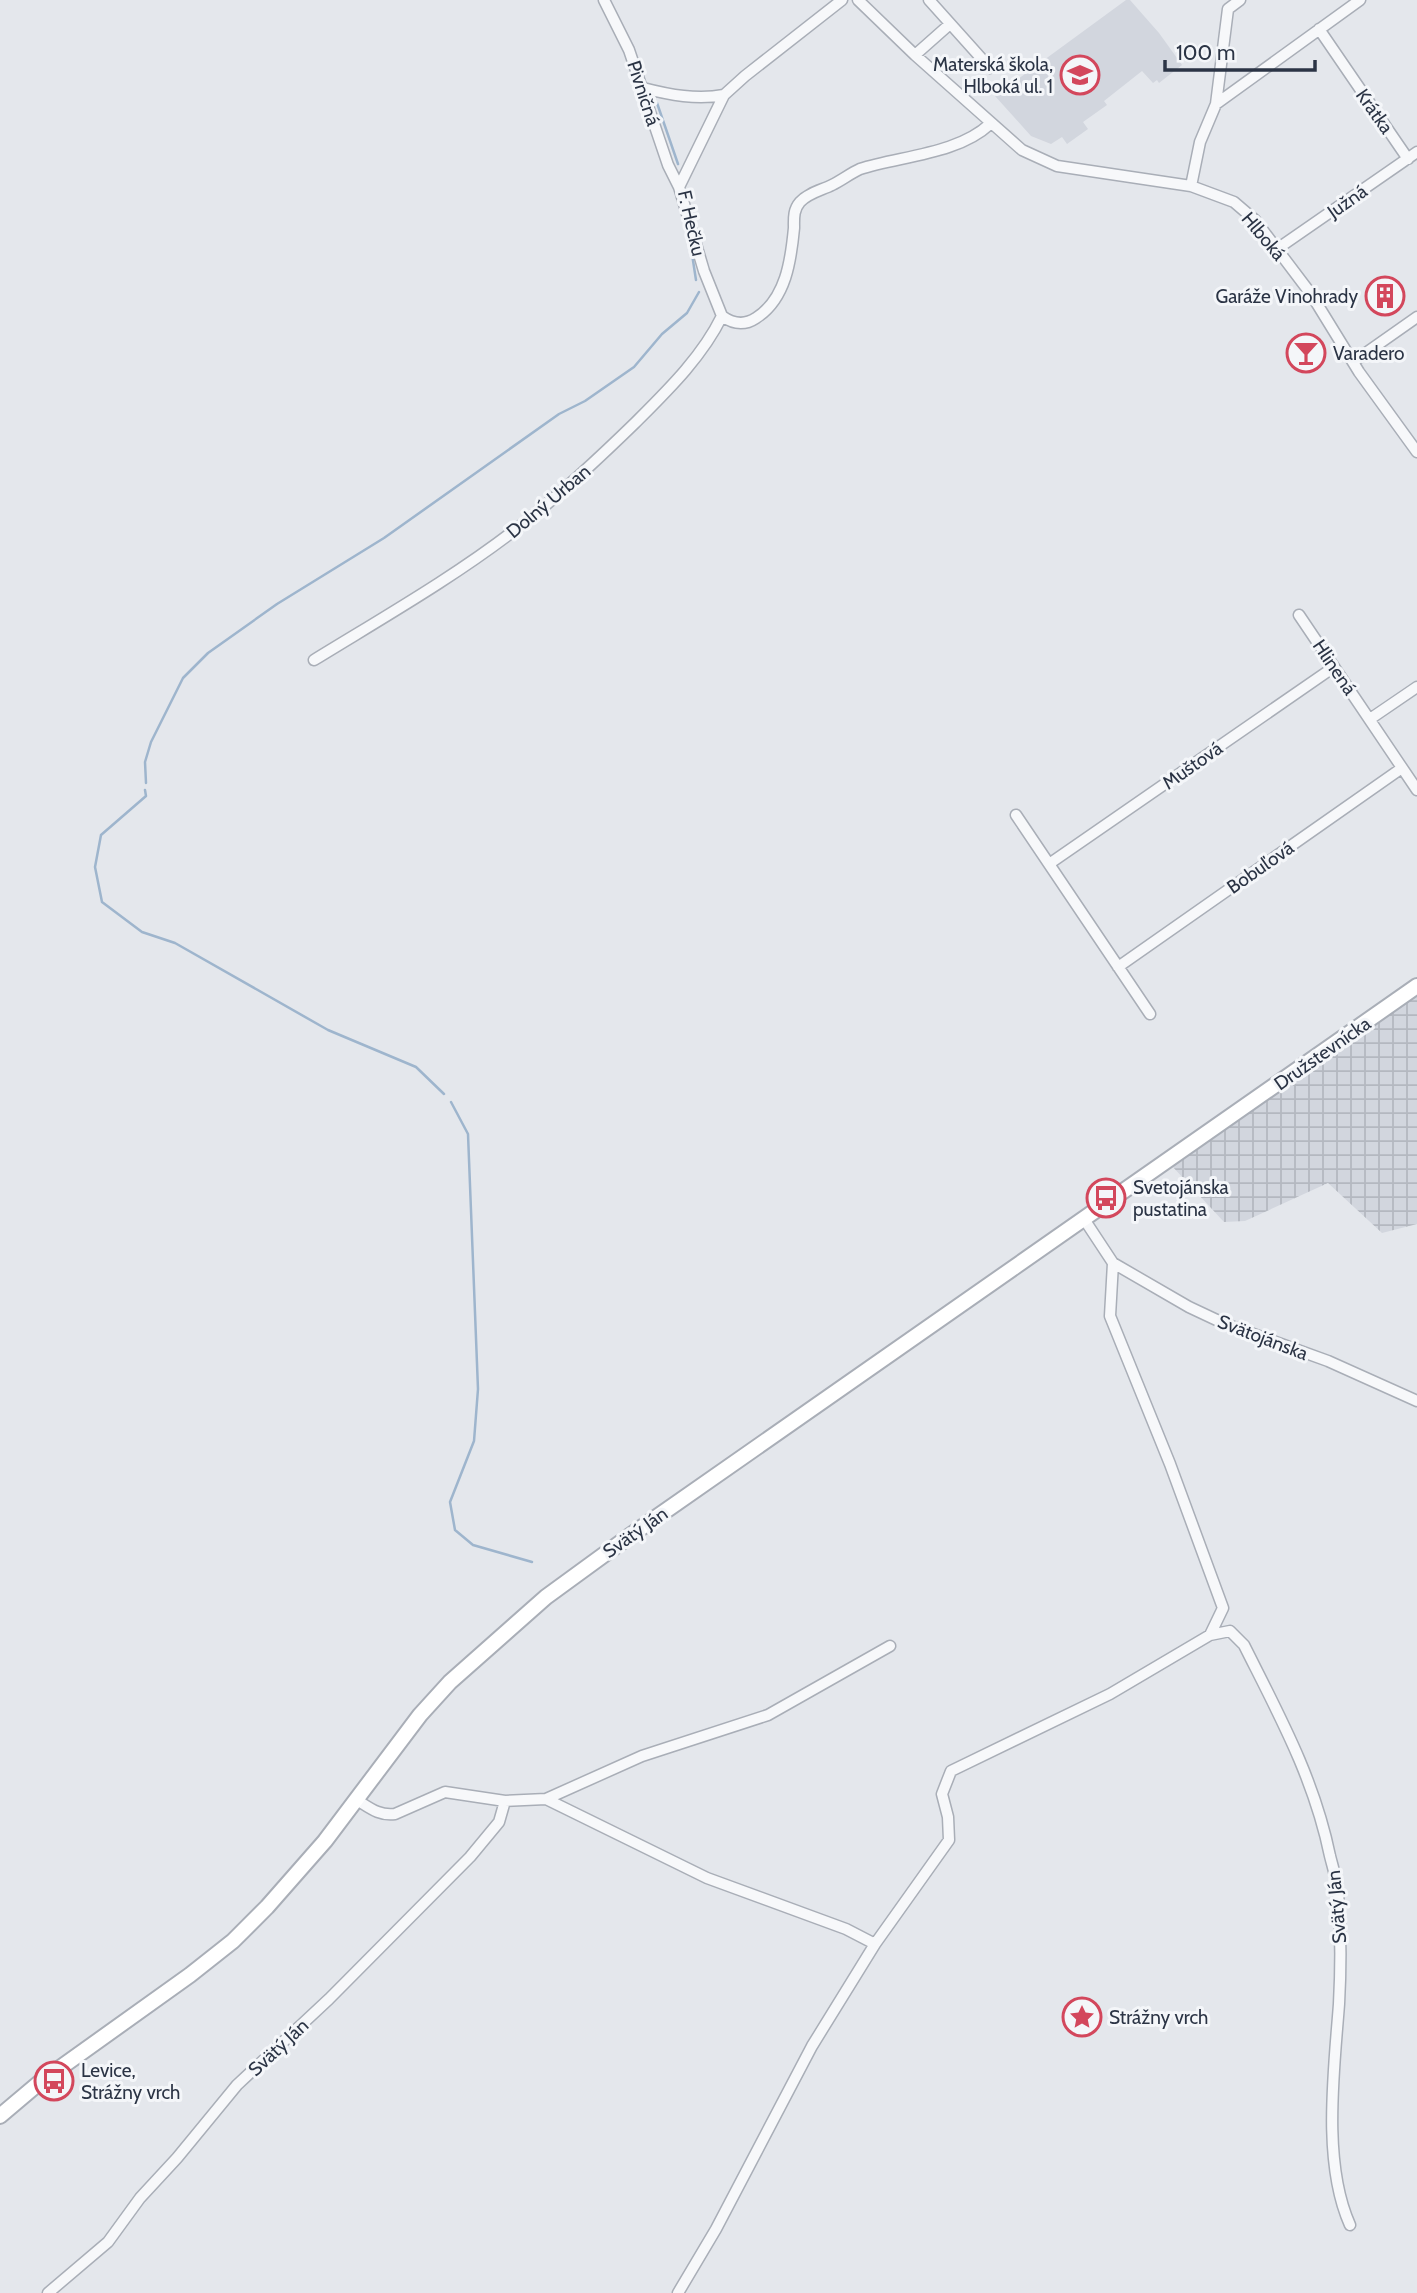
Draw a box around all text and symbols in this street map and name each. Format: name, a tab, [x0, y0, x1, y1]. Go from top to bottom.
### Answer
scale bar	[1165, 28, 1316, 72]
text: 100 m	[1176, 40, 1235, 65]
place label: Materská škola, Hlboká ul. 1	[933, 53, 1053, 98]
school or university icon: Materská škola, Hlboká ul. 1	[1059, 54, 1101, 96]
street label: Pivničná	[622, 58, 665, 129]
street label: Krátka	[1351, 84, 1398, 138]
street label: Južná	[1322, 180, 1372, 224]
street label: F. Hečku	[673, 188, 710, 258]
street label: Hlboká	[1237, 207, 1291, 265]
building icon: Garáže Vinohrady	[1364, 275, 1406, 317]
place label: Garáže Vinohrady	[1215, 285, 1358, 308]
bar icon: Varadero	[1285, 332, 1327, 374]
place label: Varadero	[1333, 342, 1404, 365]
street label: Dolný Urban	[502, 460, 595, 543]
street label: Hlinená	[1308, 635, 1361, 699]
street label: Muštová	[1158, 736, 1227, 794]
street label: Bobuľová	[1222, 836, 1298, 899]
street label: Družstevnícka	[1270, 1012, 1375, 1095]
place label: Svetojánska pustatina	[1133, 1176, 1229, 1221]
bus stop icon: Svetojánska pustatina	[1085, 1177, 1127, 1219]
street label: Svätojánska	[1214, 1310, 1311, 1365]
street label: Svätý Ján	[599, 1502, 672, 1563]
street label: Svätý Ján	[1322, 1869, 1351, 1945]
place icon: Strážny vrch	[1061, 1996, 1103, 2038]
place label: Strážny vrch	[1109, 2006, 1208, 2029]
street label: Svätý Ján	[244, 2014, 313, 2081]
place label: Levice, Strážny vrch	[81, 2059, 180, 2104]
bus stop icon: Levice, Strážny vrch	[33, 2060, 75, 2102]

